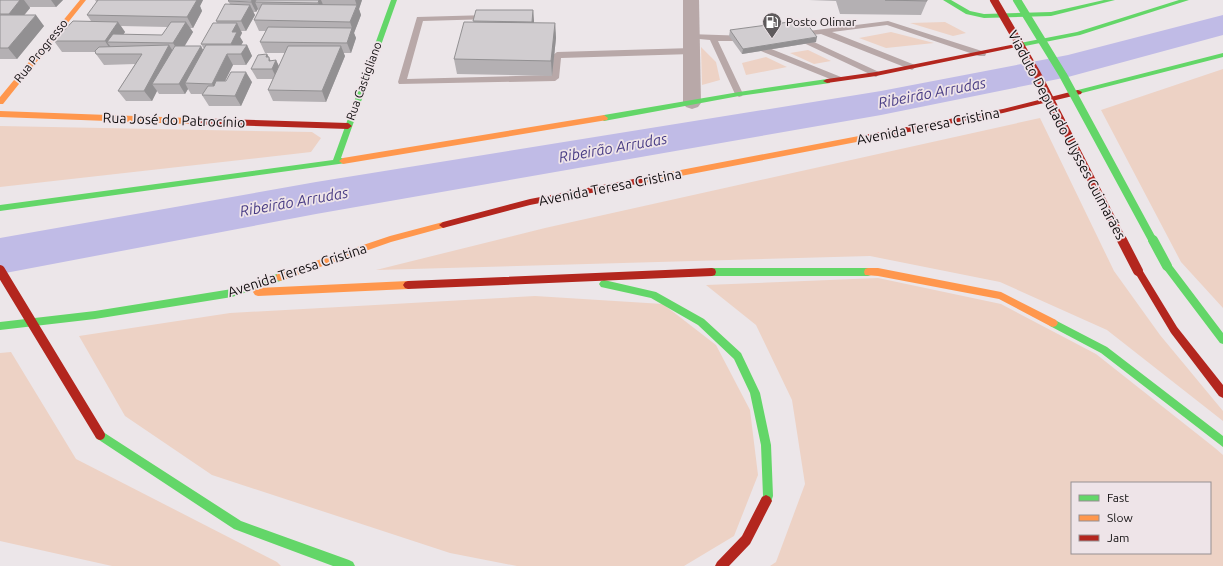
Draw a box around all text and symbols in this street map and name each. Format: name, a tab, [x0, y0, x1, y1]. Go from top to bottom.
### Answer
fuel station icon: Posto Olimar	[761, 11, 783, 39]
place label: Posto Olimar	[786, 15, 857, 28]
street label: Rua Progresso	[11, 16, 70, 85]
street label: Viaduto Deputado Ulysses Guimarães	[1005, 28, 1129, 242]
street label: Rua Castigliano	[343, 40, 384, 122]
water label: Ribeirão Arrudas	[876, 74, 988, 111]
street label: Avenida Teresa Cristina	[855, 104, 1001, 148]
street label: Rua José do Patrocínio	[102, 110, 246, 130]
water label: Ribeirão Arrudas	[557, 129, 669, 165]
street label: Avenida Teresa Cristina	[537, 165, 683, 209]
water label: Ribeirão Arrudas	[238, 183, 350, 219]
street label: Avenida Teresa Cristina	[225, 240, 369, 300]
legend	[1071, 482, 1211, 554]
text: Fast	[1107, 491, 1129, 504]
text: Slow	[1107, 511, 1133, 524]
text: Jam	[1107, 531, 1129, 544]

